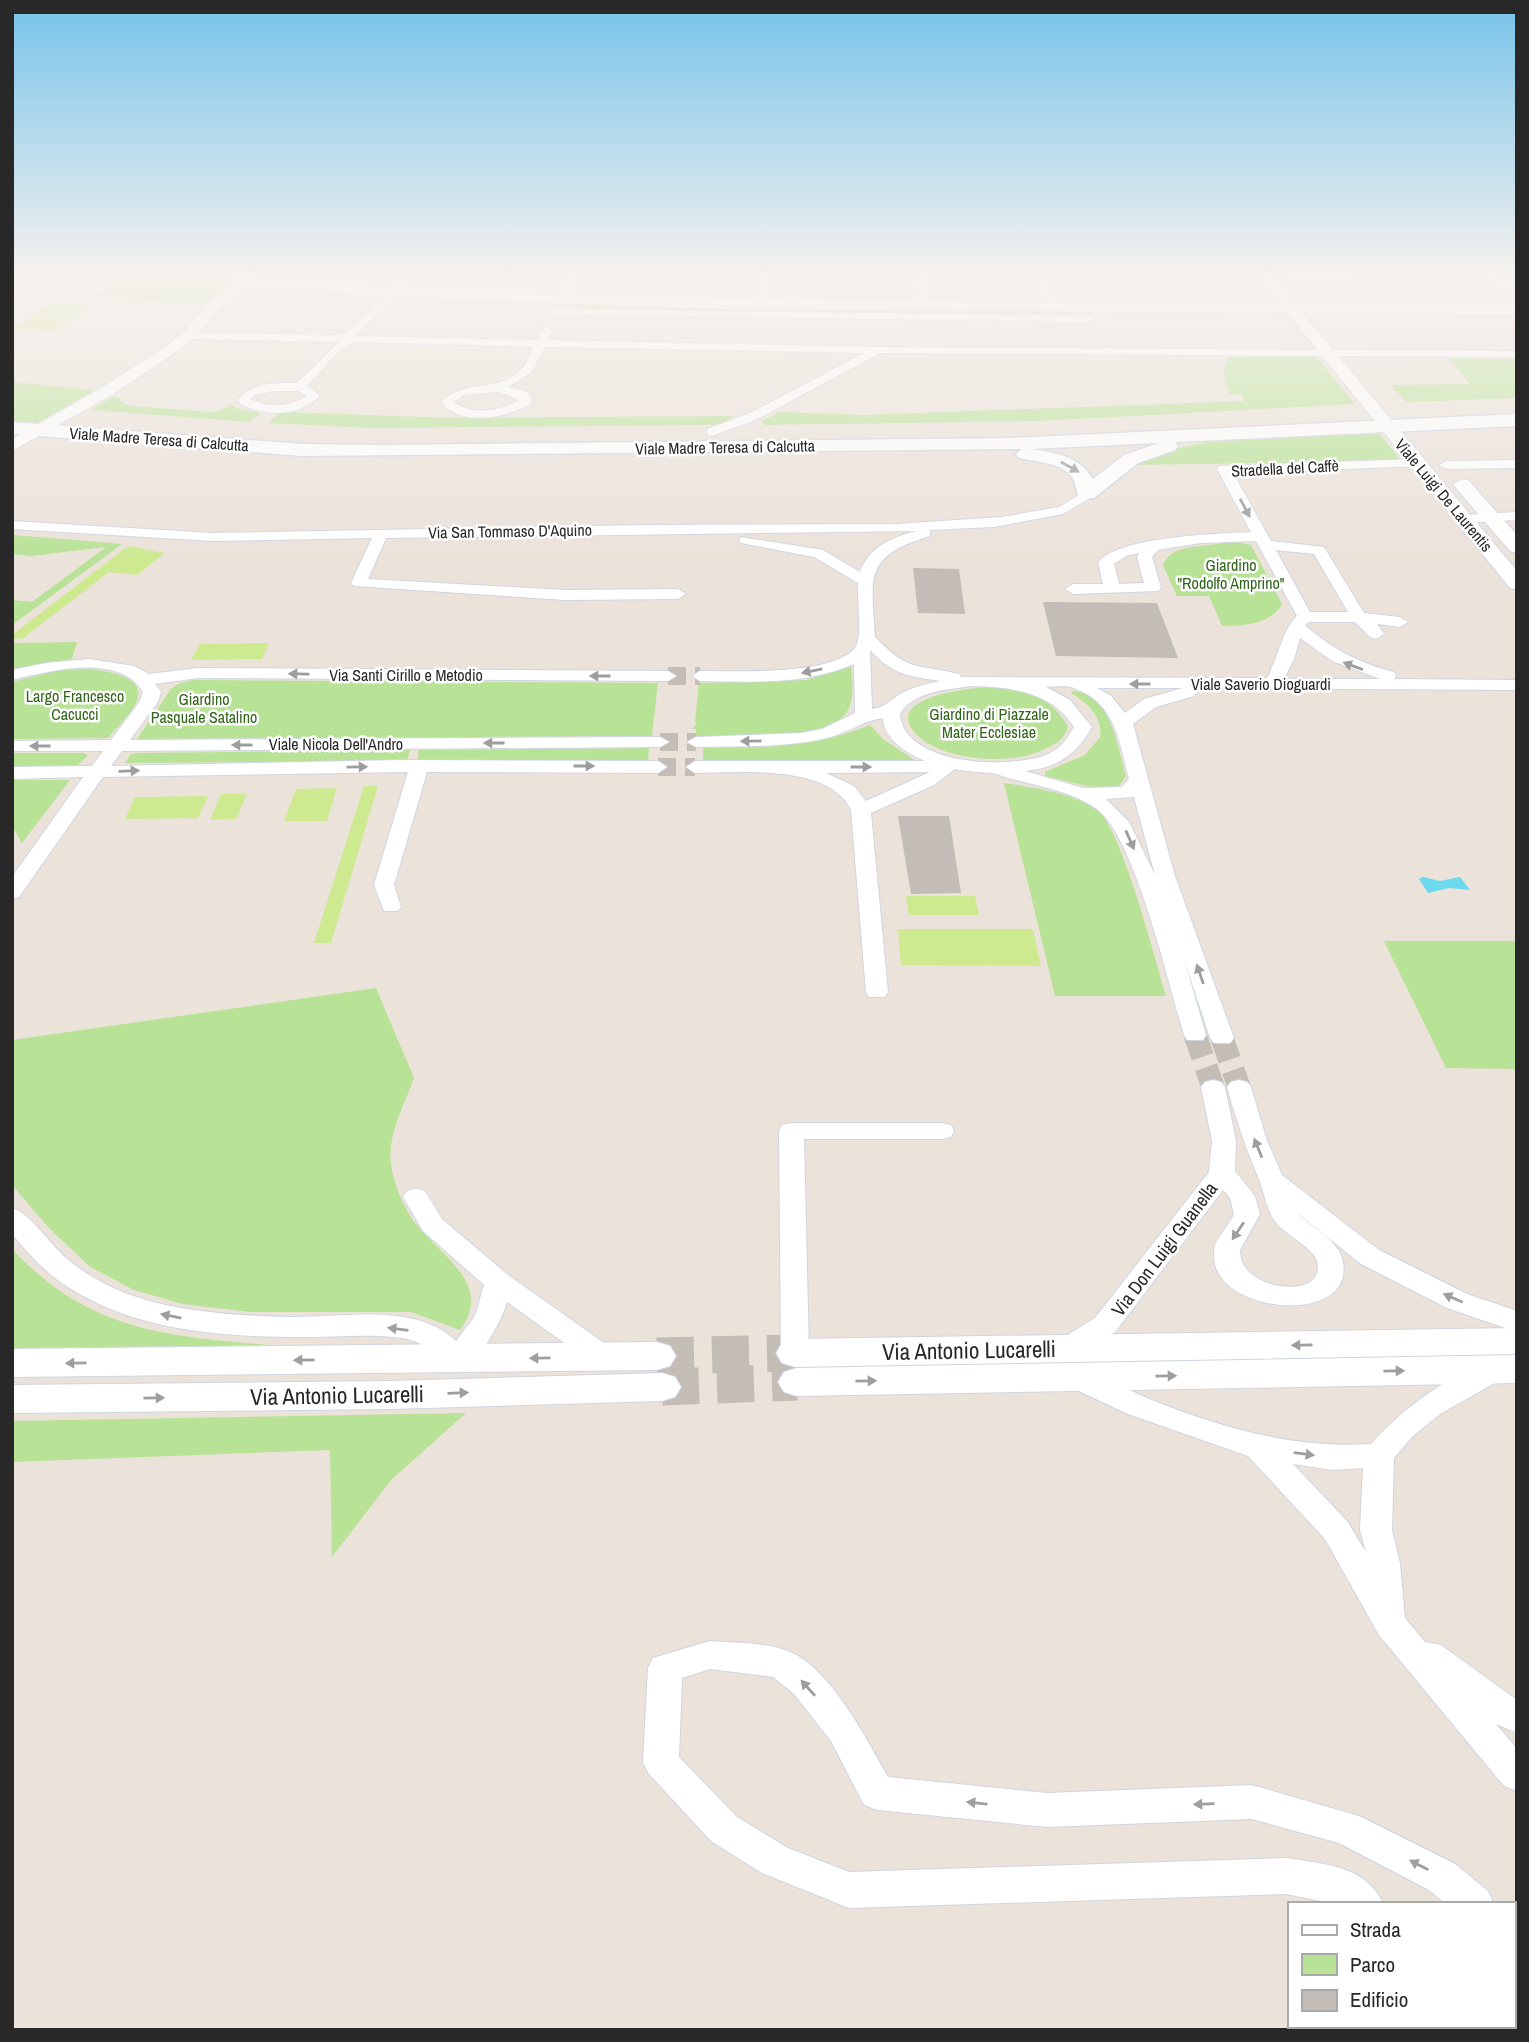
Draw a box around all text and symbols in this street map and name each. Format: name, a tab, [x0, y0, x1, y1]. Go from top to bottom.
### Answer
street label: Viale Madre Teresa di Calcutta	[69, 422, 250, 456]
street label: Viale Madre Teresa di Calcutta	[635, 434, 816, 460]
street label: Viale Luigi De Laurentis	[1390, 434, 1498, 556]
street label: Stradella del Caffè	[1231, 454, 1339, 482]
one-way arrow	[1060, 460, 1080, 472]
one-way arrow	[1239, 498, 1251, 518]
street label: Via San Tommaso D'Aquino	[428, 519, 592, 543]
park label: Giardino "Rodolfo Amprino"	[1177, 554, 1285, 594]
one-way arrow	[1342, 660, 1363, 671]
street label: Via Santi Cirillo e Metodio	[329, 664, 483, 686]
one-way arrow	[801, 665, 823, 676]
one-way arrow	[287, 668, 309, 680]
one-way arrow	[588, 671, 610, 682]
street label: Viale Saverio Dioguardi	[1191, 673, 1331, 695]
one-way arrow	[1129, 678, 1151, 690]
park label: Largo Francesco Cacucci	[26, 685, 124, 725]
park label: Giardino Pasquale Satalino	[151, 688, 257, 728]
park label: Giardino di Piazzale Mater Ecclesiae	[929, 703, 1049, 743]
street label: Viale Nicola Dell'Andro	[269, 733, 403, 755]
one-way arrow	[739, 735, 761, 747]
one-way arrow	[483, 737, 505, 748]
one-way arrow	[231, 739, 253, 750]
one-way arrow	[28, 740, 50, 752]
one-way arrow	[574, 760, 596, 772]
one-way arrow	[346, 761, 368, 773]
one-way arrow	[850, 761, 872, 773]
one-way arrow	[119, 765, 141, 776]
one-way arrow	[1124, 830, 1136, 850]
one-way arrow	[1194, 963, 1205, 984]
one-way arrow	[1253, 1138, 1264, 1159]
street label: Via Don Luigi Guanella	[1105, 1176, 1223, 1321]
one-way arrow	[1231, 1222, 1245, 1240]
one-way arrow	[1443, 1292, 1463, 1304]
one-way arrow	[160, 1310, 182, 1321]
one-way arrow	[387, 1323, 409, 1334]
street label: Via Antonio Lucarelli	[882, 1333, 1056, 1367]
one-way arrow	[1290, 1339, 1312, 1351]
one-way arrow	[529, 1352, 551, 1364]
one-way arrow	[292, 1354, 314, 1366]
one-way arrow	[65, 1357, 87, 1369]
one-way arrow	[1383, 1366, 1405, 1377]
one-way arrow	[1156, 1370, 1178, 1382]
one-way arrow	[855, 1375, 877, 1387]
street label: Via Antonio Lucarelli	[250, 1378, 424, 1412]
one-way arrow	[447, 1388, 469, 1399]
one-way arrow	[143, 1392, 165, 1404]
one-way arrow	[1293, 1448, 1315, 1459]
one-way arrow	[800, 1679, 816, 1697]
one-way arrow	[966, 1798, 988, 1809]
one-way arrow	[1193, 1798, 1215, 1809]
one-way arrow	[1409, 1860, 1429, 1871]
legend	[1288, 1902, 1515, 2028]
text: Strada	[1350, 1915, 1401, 1944]
text: Parco	[1350, 1950, 1395, 1979]
text: Edificio	[1350, 1985, 1408, 2014]

